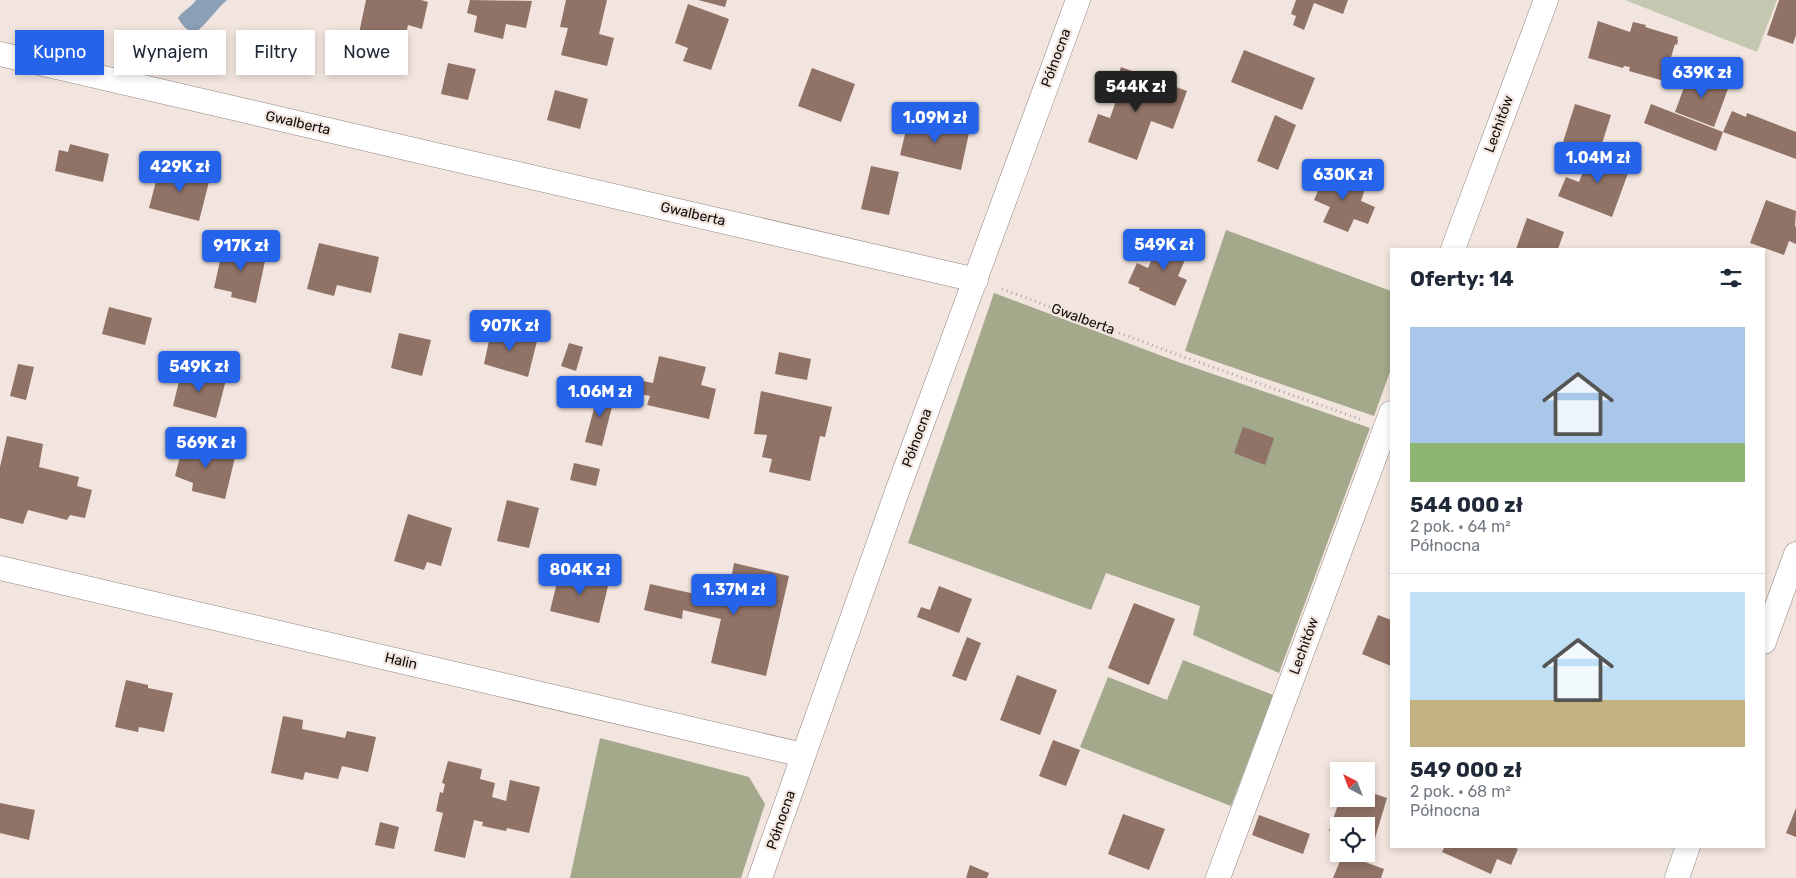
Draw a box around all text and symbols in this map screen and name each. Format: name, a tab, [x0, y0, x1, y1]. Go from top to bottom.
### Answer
street label: Północna	[1038, 26, 1074, 90]
chip: Kupno	[15, 30, 104, 75]
chip: Wynajem	[114, 30, 226, 75]
chip: Filtry	[236, 30, 315, 75]
chip: Nowe	[325, 30, 408, 75]
pin: 639K zł	[1656, 56, 1748, 99]
text: 639K zł	[1672, 63, 1732, 82]
pin: 544K zł	[1090, 70, 1182, 113]
text: 544K zł	[1106, 77, 1166, 96]
street label: Lechitów	[1481, 93, 1517, 155]
pin: 1.09M zł	[883, 102, 987, 144]
street label: Gwalberta	[264, 107, 332, 139]
text: 1.09M zł	[903, 108, 967, 127]
pin: 1.04M zł	[1546, 142, 1650, 184]
text: 1.04M zł	[1565, 148, 1631, 167]
pin: 429K zł	[134, 150, 226, 193]
text: 429K zł	[150, 157, 210, 176]
pin: 630K zł	[1297, 158, 1389, 201]
text: 630K zł	[1313, 165, 1373, 184]
street label: Gwalberta	[659, 198, 727, 230]
pin: 549K zł	[1118, 228, 1210, 271]
pin: 917K zł	[195, 230, 287, 272]
text: 549K zł	[1134, 235, 1194, 254]
text: 917K zł	[213, 236, 269, 255]
icon: filters	[1717, 264, 1745, 292]
text: Oferty: 14	[1410, 266, 1514, 291]
street label: Gwalberta	[1049, 300, 1117, 338]
pin: 907K zł	[464, 310, 556, 352]
text: 907K zł	[481, 316, 539, 335]
pin: 549K zł	[153, 350, 245, 393]
text: 549K zł	[169, 357, 229, 376]
icon: home	[1533, 359, 1623, 449]
pin: 1.06M zł	[548, 376, 652, 418]
text: 1.06M zł	[568, 382, 632, 401]
street label: Północna	[899, 406, 935, 470]
pin: 569K zł	[160, 426, 252, 469]
text: 569K zł	[176, 433, 236, 452]
text: 544 000 zł	[1410, 492, 1523, 517]
text: 2 pok. · 64 m²	[1410, 517, 1511, 536]
text: Północna	[1410, 536, 1480, 555]
pin: 804K zł	[534, 554, 626, 596]
text: 804K zł	[550, 560, 610, 579]
pin: 1.37M zł	[682, 574, 786, 616]
text: 1.37M zł	[702, 580, 766, 599]
street label: Lechitów	[1286, 615, 1322, 677]
icon: home	[1533, 625, 1623, 715]
street label: Halin	[383, 649, 419, 673]
text: 549 000 zł	[1410, 757, 1522, 782]
north arrow	[1330, 762, 1375, 808]
map controls	[1330, 762, 1375, 862]
text: 2 pok. · 68 m²	[1410, 782, 1511, 801]
street label: Północna	[763, 788, 799, 852]
text: Północna	[1410, 801, 1480, 820]
button: locate	[1330, 817, 1375, 862]

